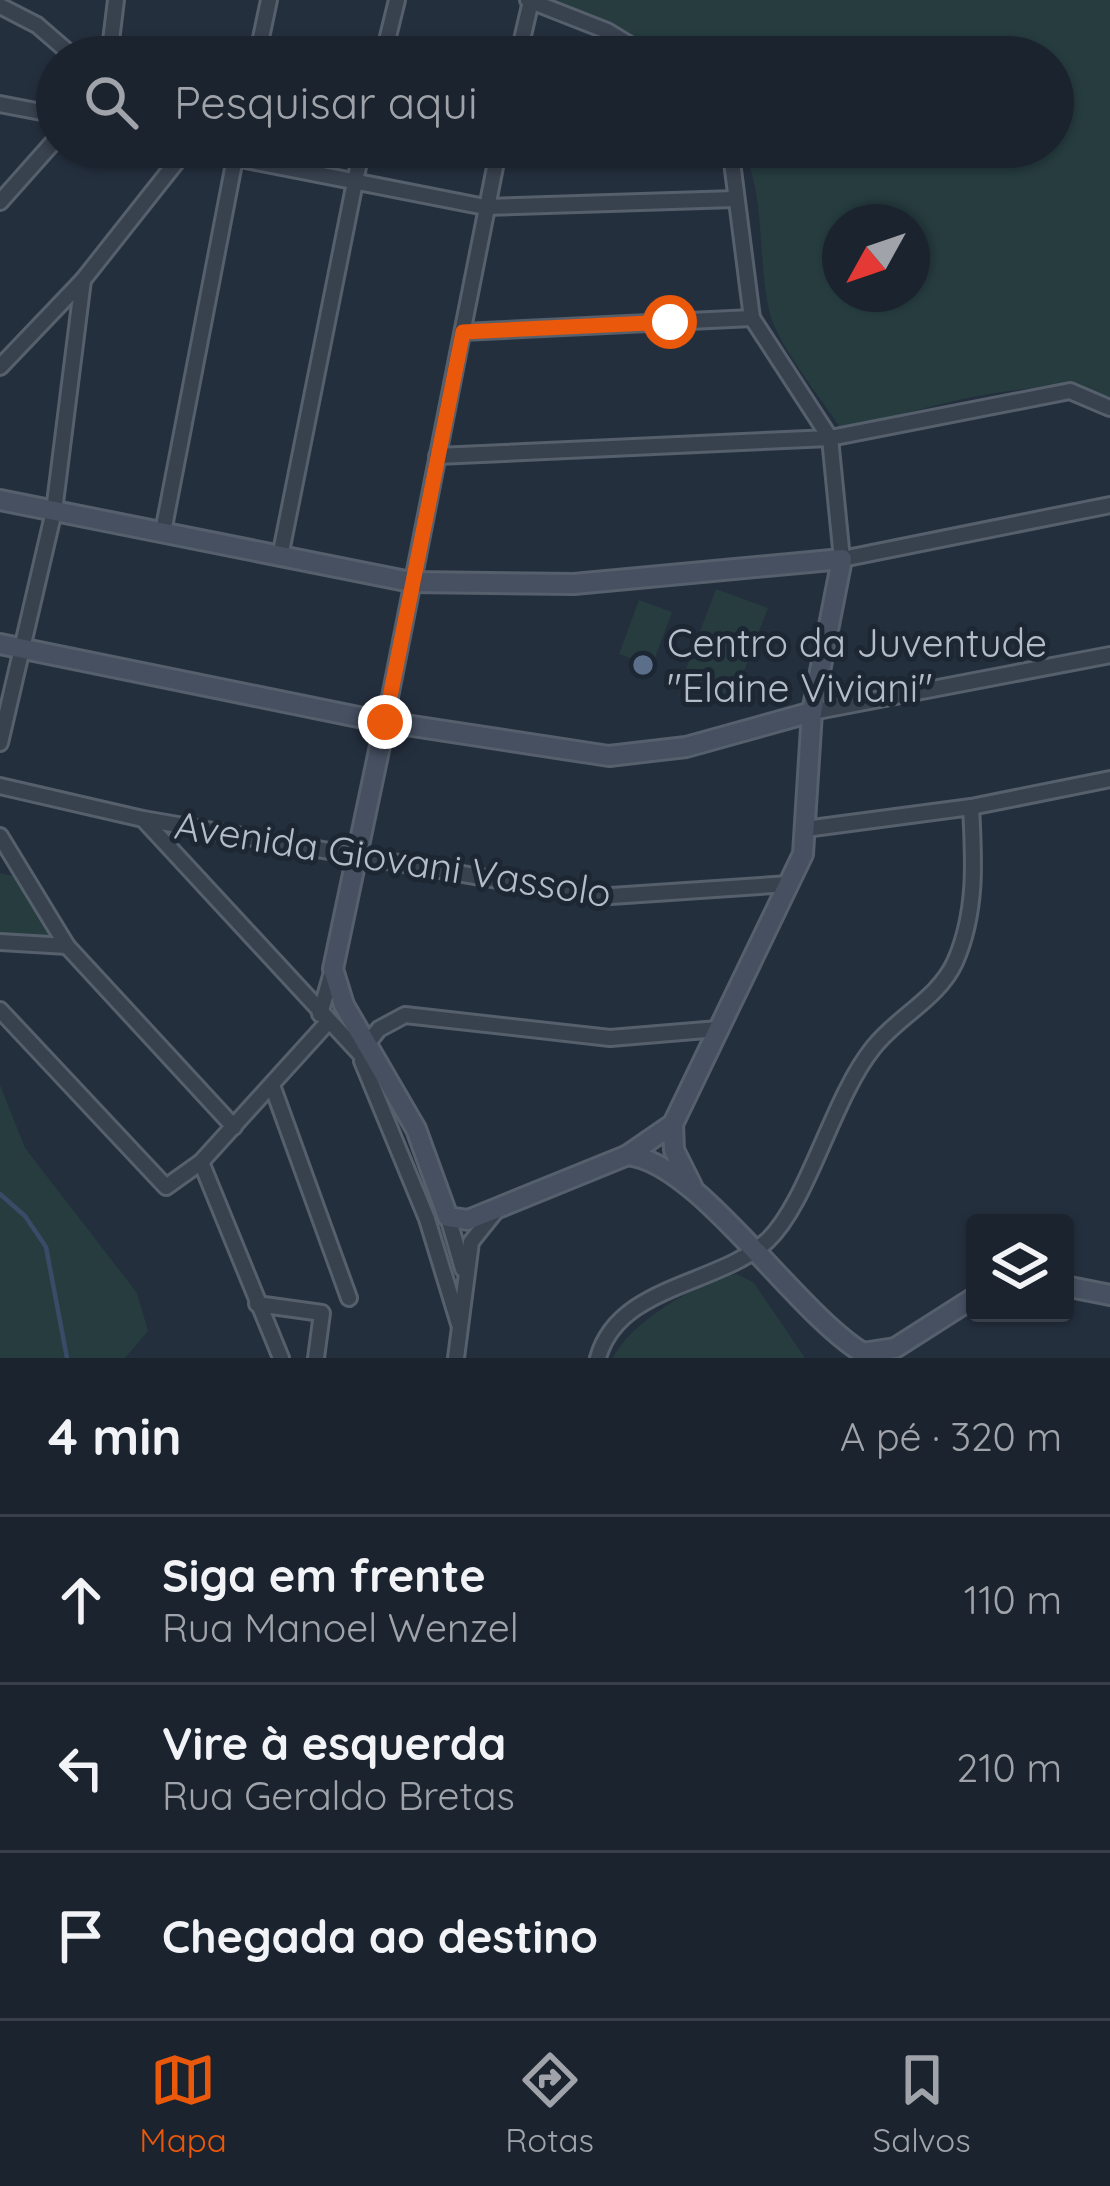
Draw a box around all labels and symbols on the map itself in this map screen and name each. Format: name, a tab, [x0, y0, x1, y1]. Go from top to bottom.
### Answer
north arrow	[822, 204, 930, 312]
route start	[643, 295, 697, 349]
place label: Centro da Juventude "Elaine Viviani"	[667, 618, 1047, 712]
marker: Centro da Juventude "Elaine Viviani"	[630, 652, 656, 678]
route end	[358, 695, 412, 749]
street label: Avenida Giovani Vassolo	[171, 800, 615, 917]

